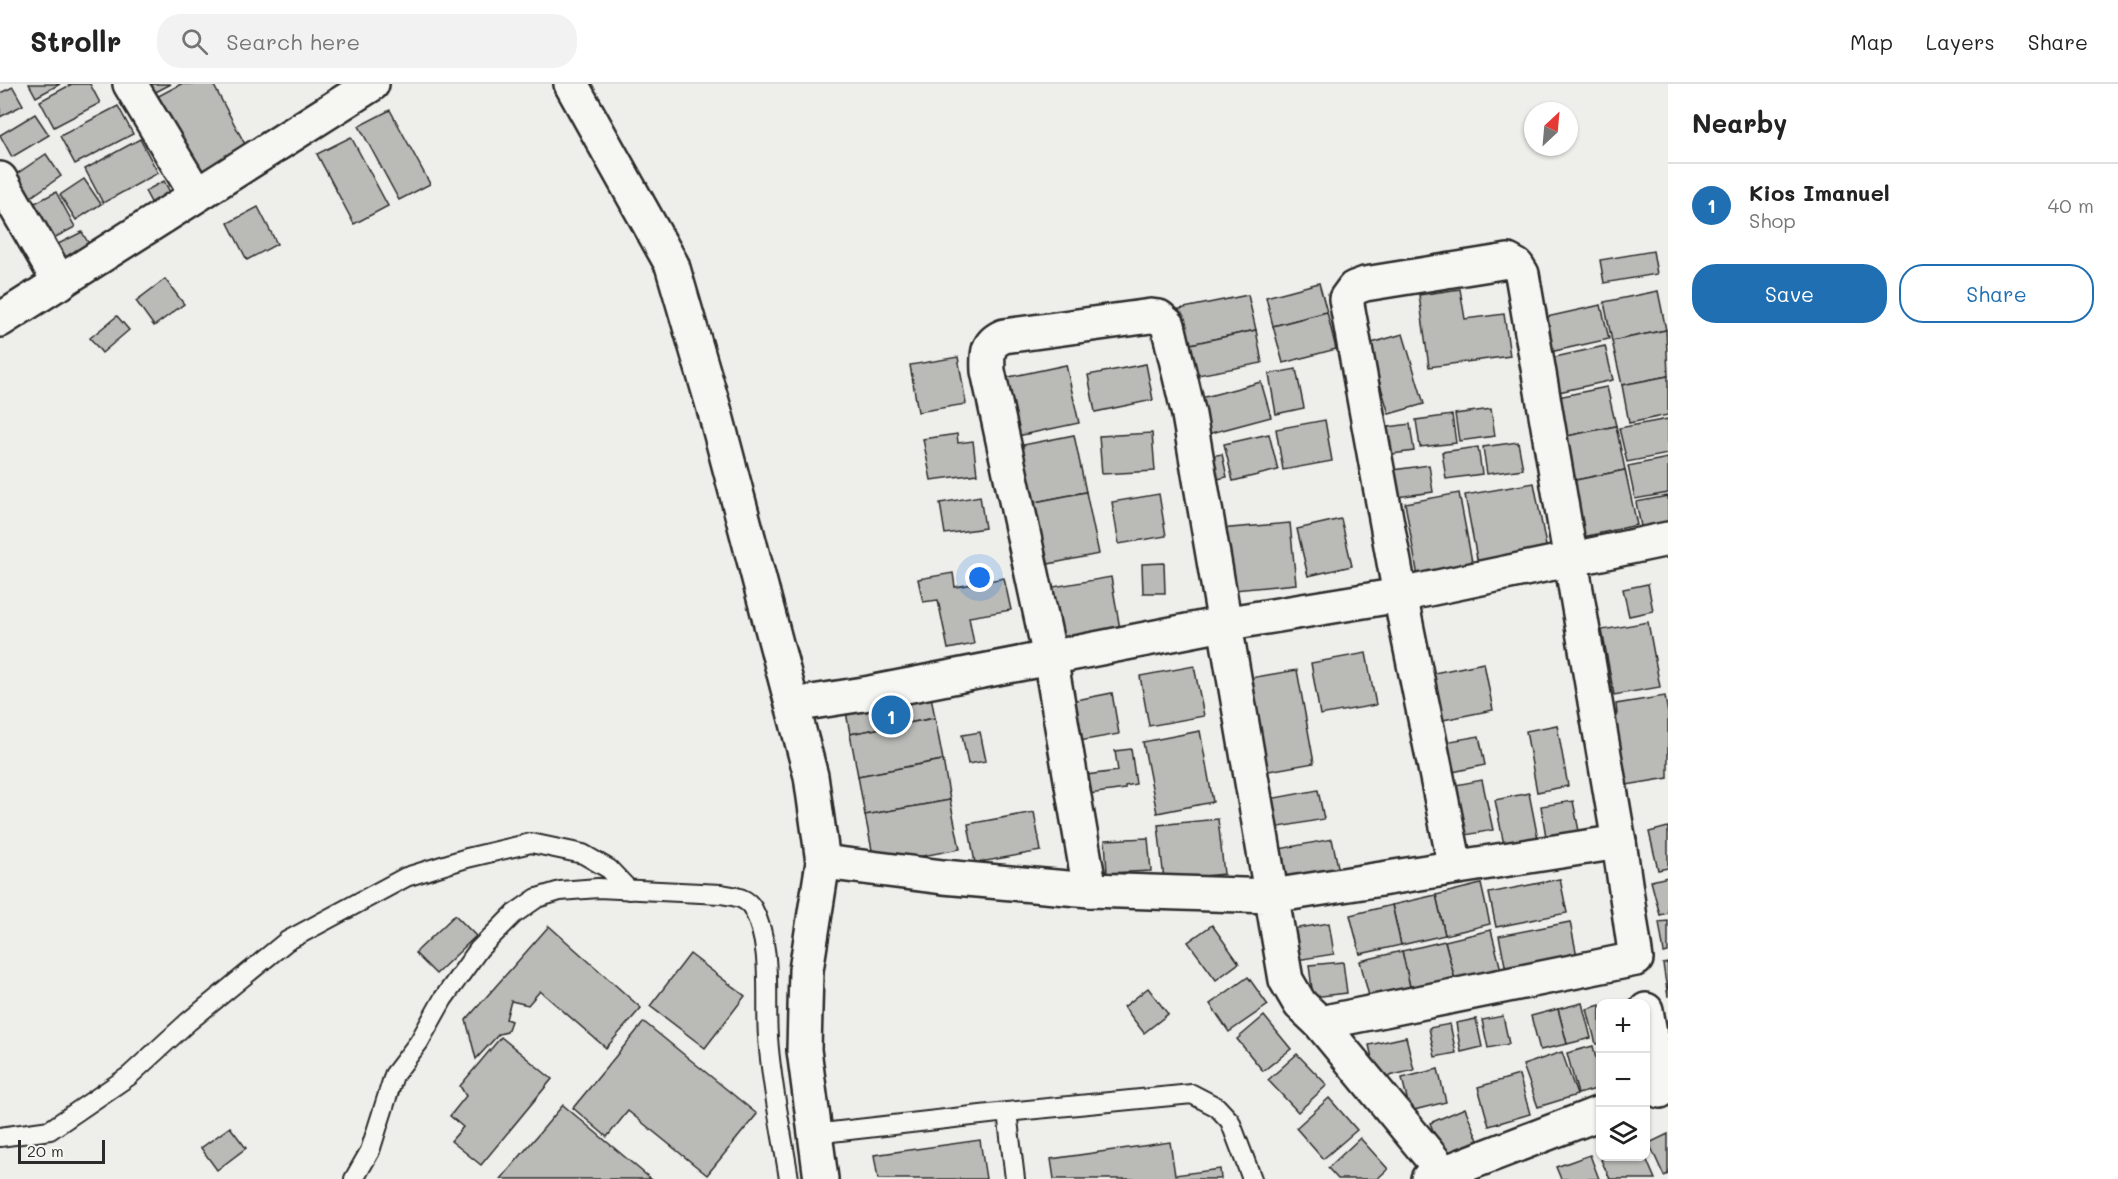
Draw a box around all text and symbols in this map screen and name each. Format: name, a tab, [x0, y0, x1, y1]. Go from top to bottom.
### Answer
search box	[157, 14, 577, 68]
text: Strollr	[30, 23, 121, 59]
icon: search	[178, 25, 211, 58]
text: Search here	[226, 27, 360, 56]
text: Map	[1850, 28, 1893, 55]
text: Layers	[1926, 28, 1995, 55]
text: Share	[2028, 28, 2088, 55]
north arrow	[1524, 102, 1578, 156]
text: Nearby	[1692, 106, 1787, 140]
text: Kios Imanuel	[1749, 178, 1890, 207]
text: 1	[1707, 192, 1716, 218]
text: 40 m	[2048, 192, 2094, 218]
text: Shop	[1749, 207, 1796, 233]
button: Save	[1692, 264, 1887, 323]
button: Share	[1899, 264, 2094, 323]
your location	[965, 563, 994, 592]
pin: 1	[872, 692, 910, 738]
map controls	[1596, 999, 1650, 1161]
button: +	[1596, 999, 1650, 1053]
button: −	[1596, 1053, 1650, 1107]
button: layers	[1596, 1107, 1650, 1161]
scale bar	[18, 1137, 105, 1164]
text: 20 m	[27, 1140, 64, 1161]

